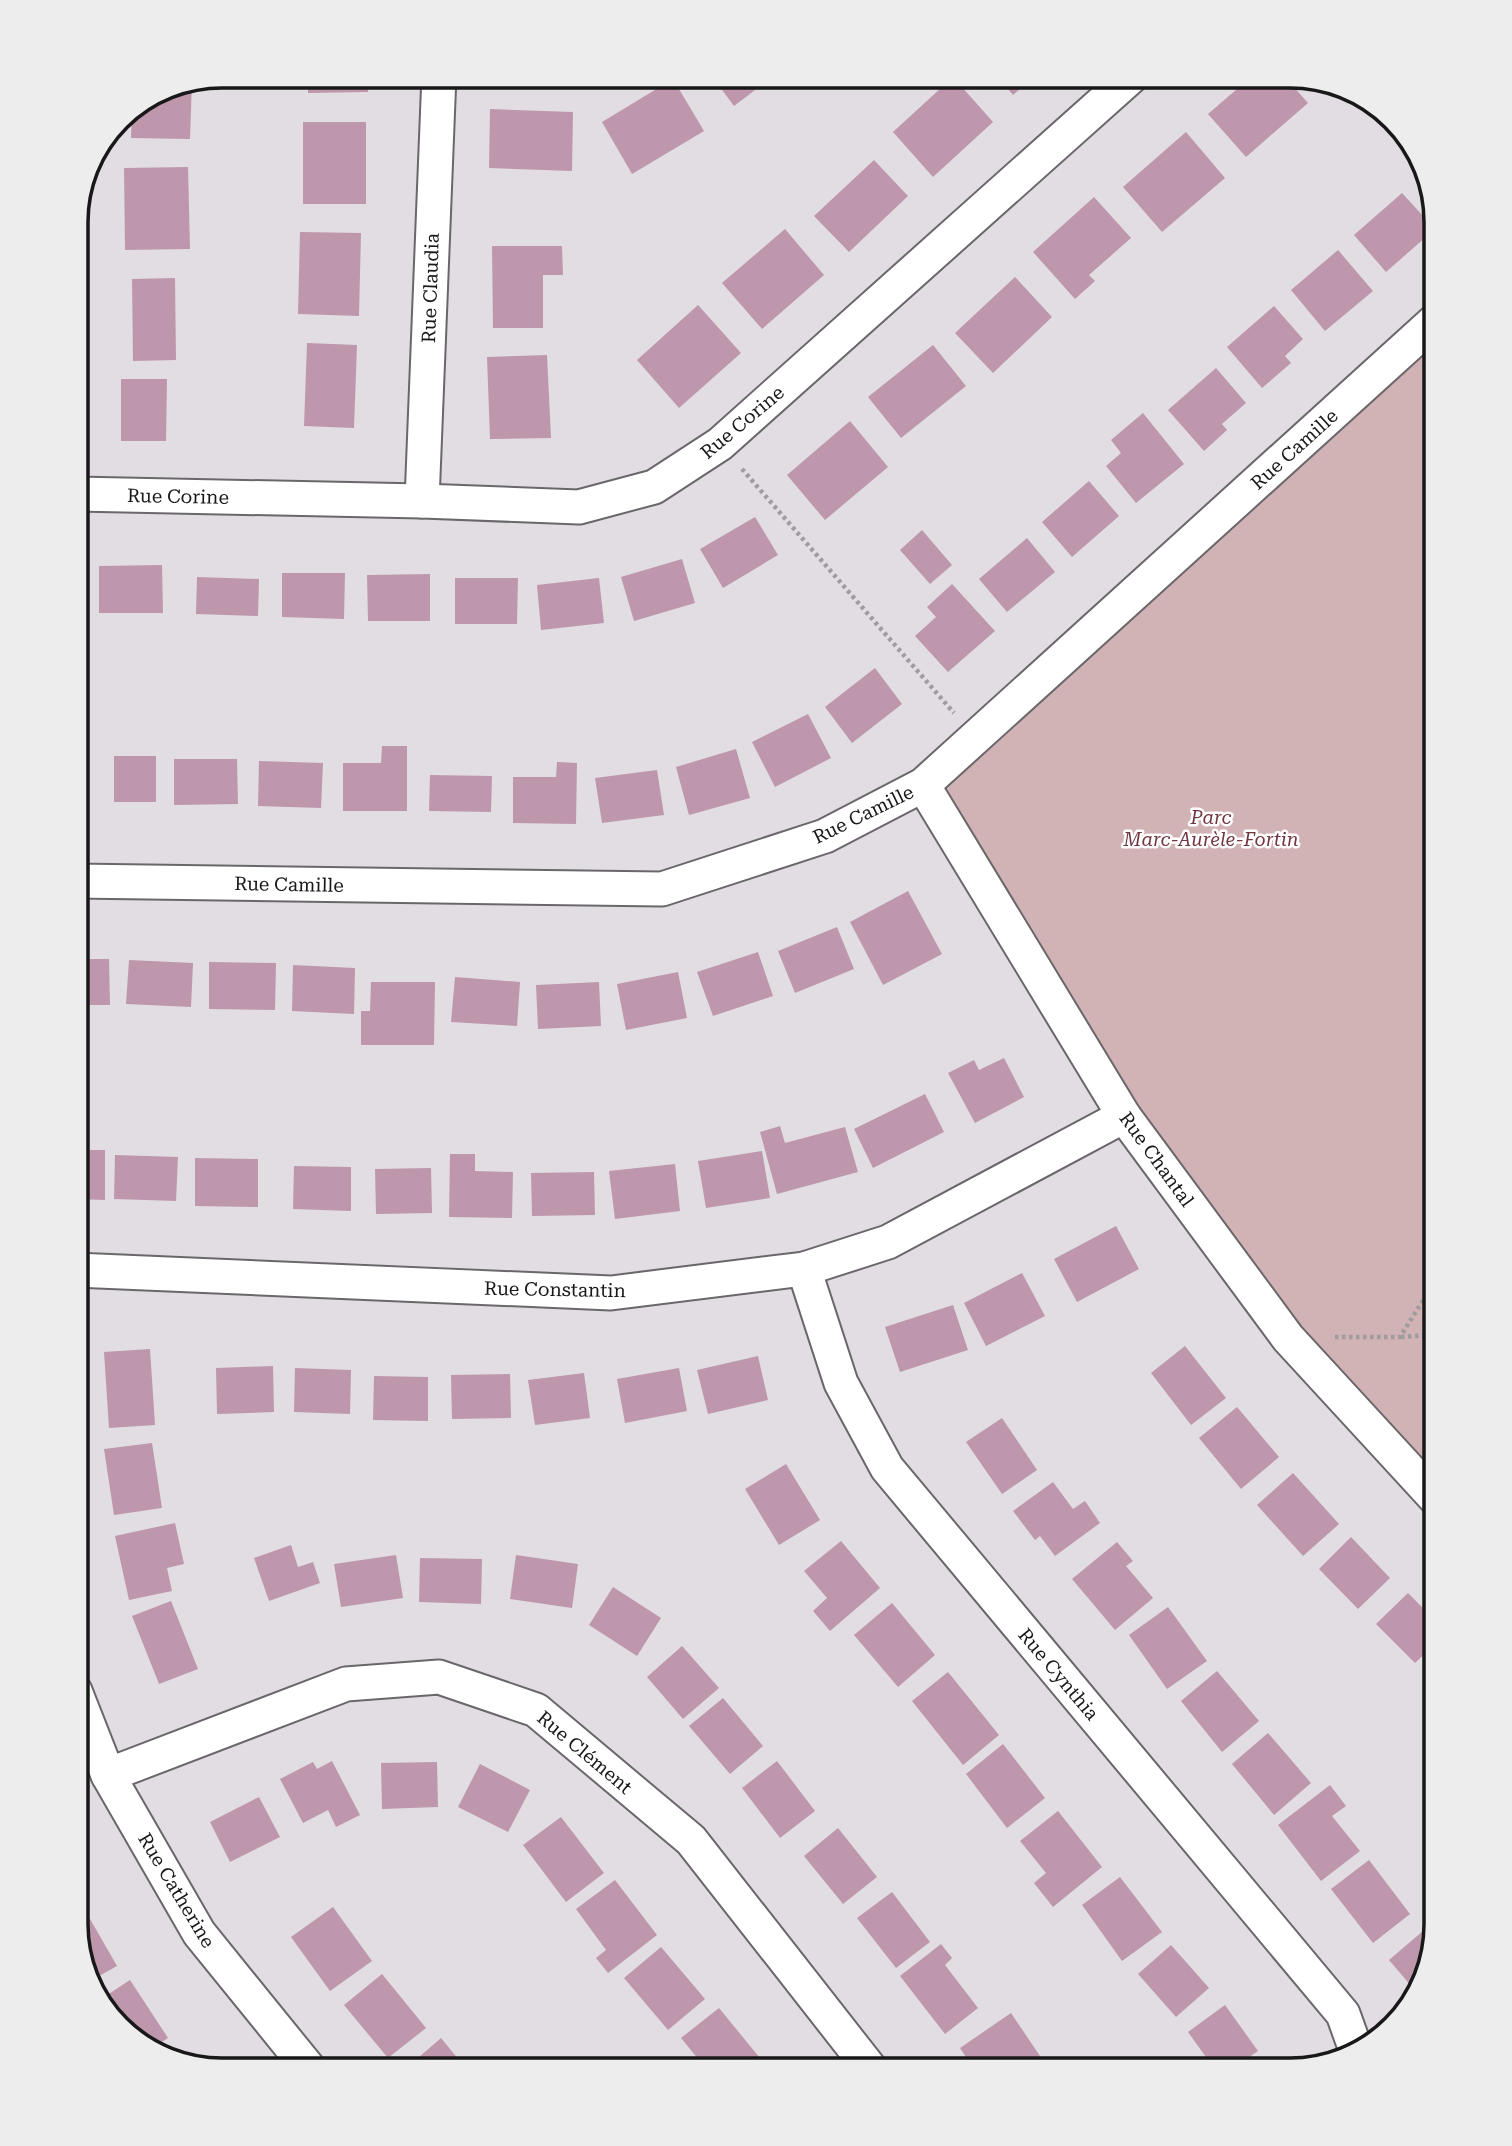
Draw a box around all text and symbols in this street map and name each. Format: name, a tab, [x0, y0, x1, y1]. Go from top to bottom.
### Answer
street label: Rue Claudia	[417, 232, 444, 343]
street label: Rue Corine	[696, 381, 789, 464]
street label: Rue Camille	[1246, 404, 1343, 495]
street label: Rue Corine	[127, 484, 229, 509]
street label: Rue Camille	[809, 780, 917, 849]
park label: Parc Marc-Aurèle-Fortin	[1123, 806, 1299, 851]
street label: Rue Camille	[234, 872, 344, 897]
street label: Rue Chantal	[1115, 1107, 1199, 1211]
street label: Rue Constantin	[484, 1277, 626, 1302]
street label: Rue Cynthia	[1014, 1624, 1104, 1726]
street label: Rue Clément	[532, 1706, 637, 1799]
street label: Rue Catherine	[133, 1829, 220, 1952]

